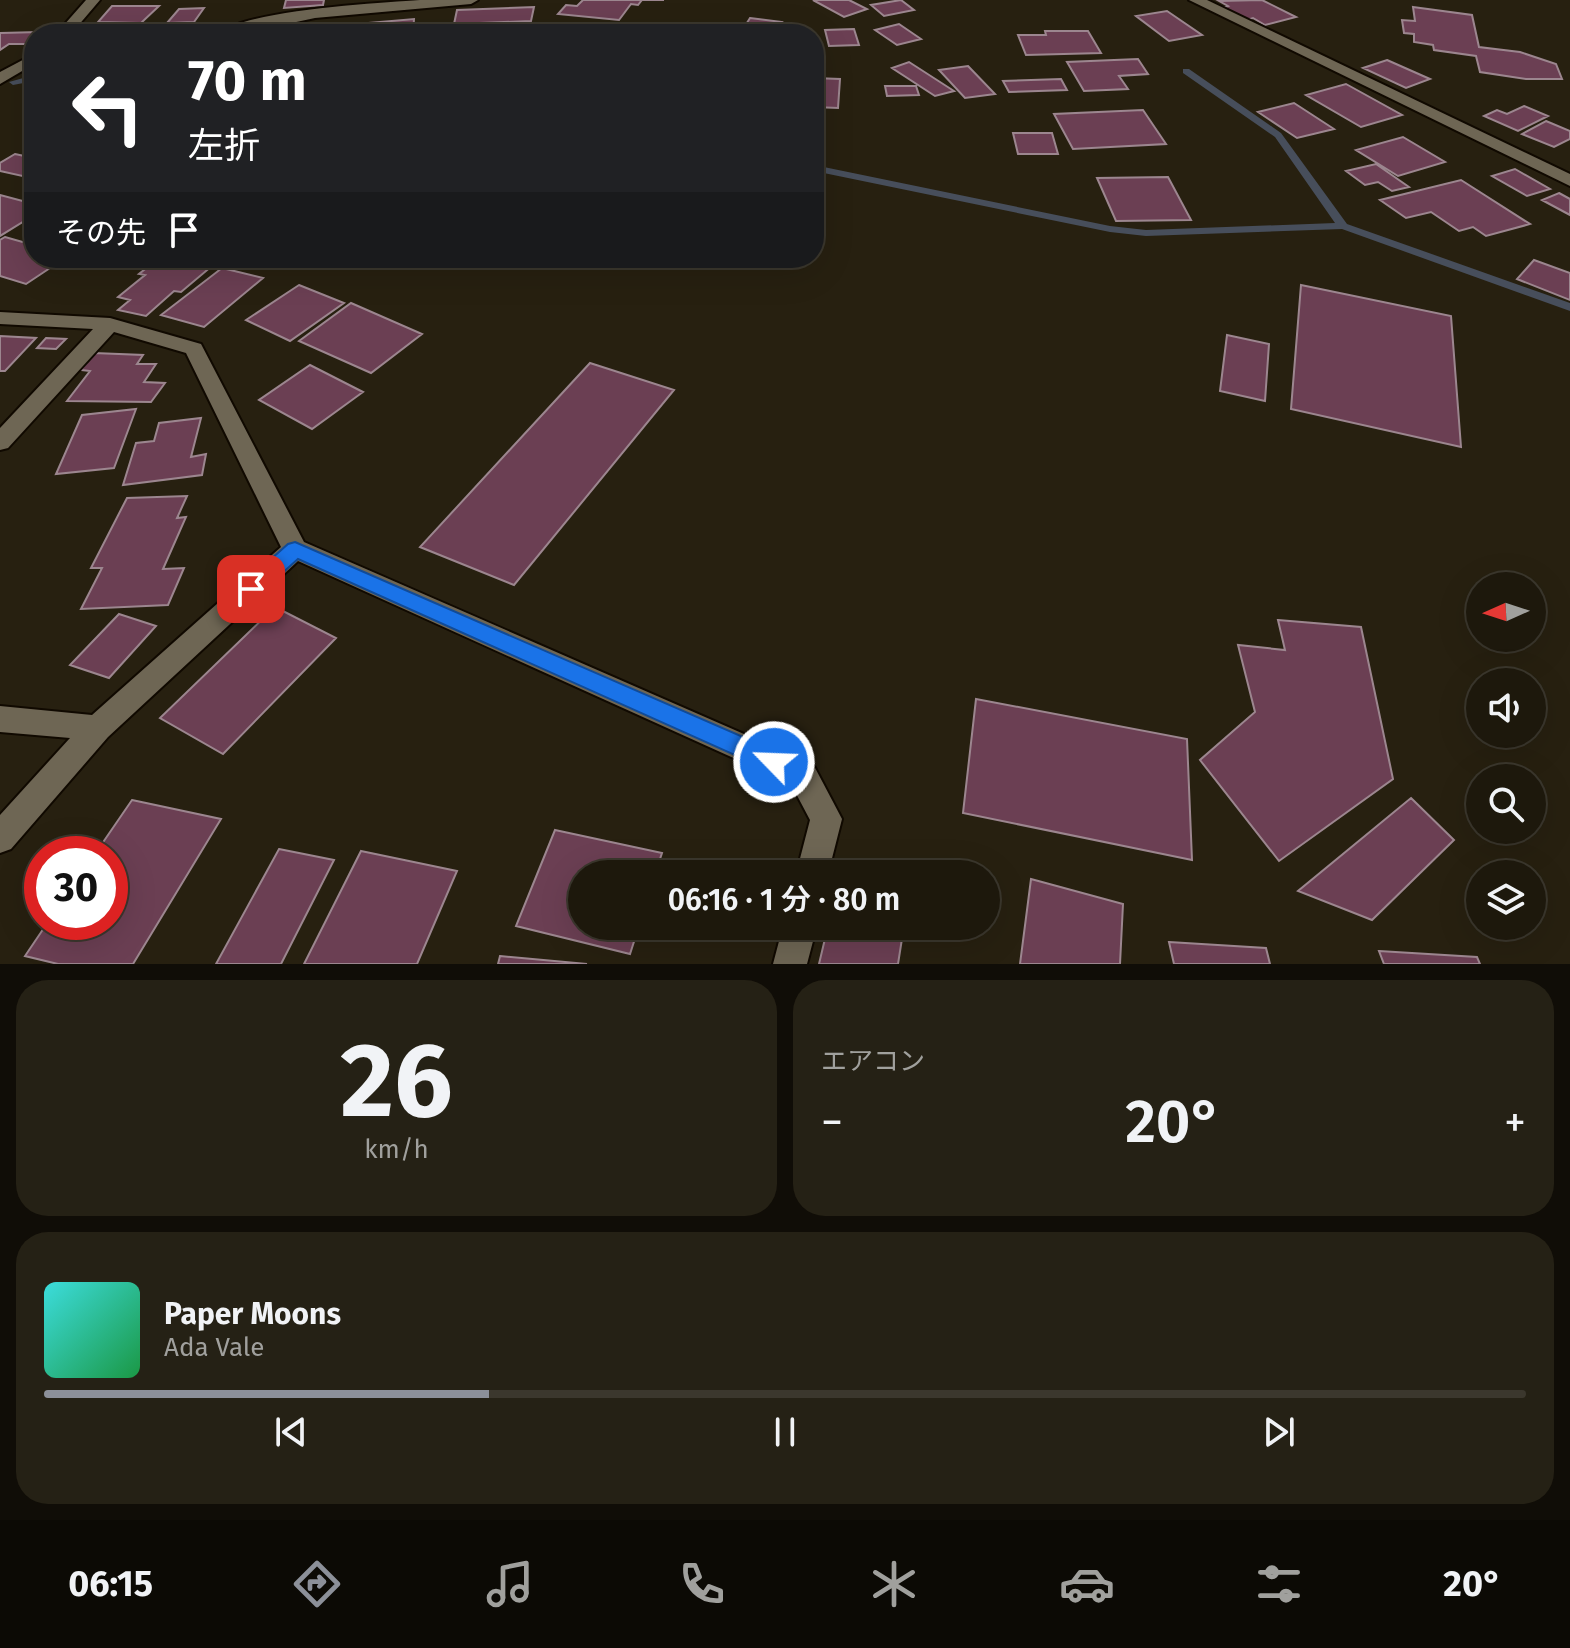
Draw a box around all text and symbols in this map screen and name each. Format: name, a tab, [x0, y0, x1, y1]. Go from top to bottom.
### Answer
text: 70 m	[188, 48, 307, 115]
icon: left	[56, 56, 160, 160]
text: 左折	[188, 124, 260, 168]
icon: arrive	[162, 208, 206, 252]
text: その先	[56, 215, 146, 251]
pin	[217, 555, 285, 623]
icon: arrive	[229, 567, 273, 611]
north arrow	[1466, 572, 1546, 652]
map controls	[1466, 572, 1546, 940]
button: sound	[1466, 668, 1546, 748]
position arrow	[732, 720, 816, 804]
button: search	[1466, 764, 1546, 844]
speed limit sign: 30	[24, 836, 128, 940]
button: layers	[1466, 860, 1546, 940]
text: 06:16 · 1 分 · 80 m	[668, 882, 900, 918]
text: 26	[340, 1019, 453, 1144]
text: エアコン	[821, 1046, 925, 1077]
text: 20°	[1125, 1086, 1222, 1158]
text: −	[821, 1096, 843, 1149]
text: +	[1504, 1096, 1526, 1149]
text: km/h	[364, 1134, 429, 1165]
text: Paper Moons	[164, 1296, 341, 1332]
text: Ada Vale	[164, 1332, 264, 1363]
icon: previous	[269, 1410, 313, 1454]
icon: pause	[763, 1410, 807, 1454]
icon: next	[1257, 1410, 1301, 1454]
icon: directions	[289, 1556, 345, 1612]
icon: music	[482, 1556, 538, 1612]
icon: phone	[674, 1556, 730, 1612]
icon: climate	[866, 1556, 922, 1612]
icon: car	[1059, 1556, 1115, 1612]
icon: filters	[1251, 1556, 1307, 1612]
text: 06:15	[68, 1562, 153, 1606]
text: 20°	[1443, 1562, 1502, 1606]

